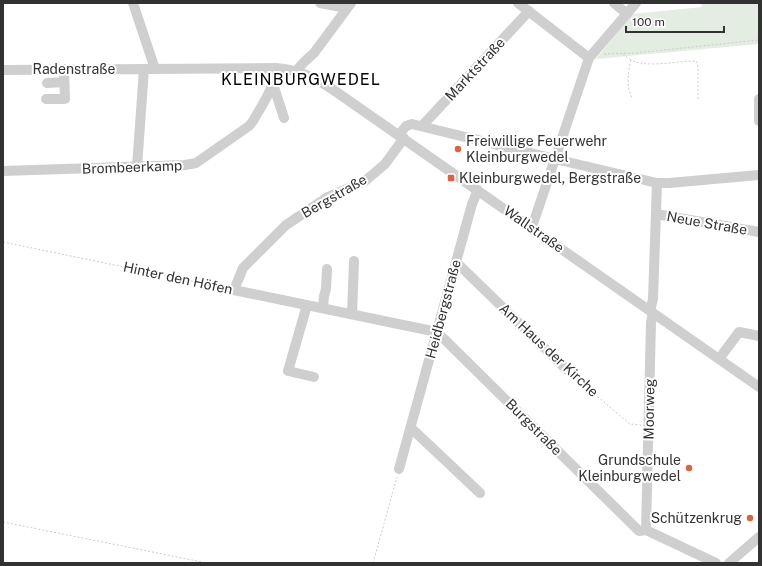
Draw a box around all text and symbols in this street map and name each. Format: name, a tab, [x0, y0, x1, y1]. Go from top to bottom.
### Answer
scale bar	[626, 8, 724, 34]
text: 100 m	[632, 15, 665, 29]
street label: Marktstraße	[442, 34, 508, 104]
street label: Radenstraße	[33, 61, 116, 77]
district label: KLEINBURGWEDEL	[221, 70, 381, 89]
place label: Freiwillige Feuerwehr Kleinburgwedel	[466, 133, 607, 165]
marker: Freiwillige Feuerwehr Kleinburgwedel	[453, 144, 463, 154]
street label: Brombeerkamp	[82, 157, 182, 177]
place label: Kleinburgwedel, Bergstraße	[459, 170, 641, 186]
street label: Bergstraße	[299, 171, 369, 221]
marker: Kleinburgwedel, Bergstraße	[446, 173, 456, 183]
street label: Wallstraße	[501, 202, 567, 256]
street label: Neue Straße	[666, 208, 749, 238]
street label: Heidbergstraße	[422, 258, 464, 360]
street label: Hinter den Höfen	[122, 259, 234, 297]
street label: Am Haus der Kirche	[496, 300, 602, 400]
street label: Moorweg	[640, 378, 658, 440]
street label: Burgstraße	[503, 396, 565, 458]
place label: Grundschule Kleinburgwedel	[578, 452, 681, 484]
marker: Grundschule Kleinburgwedel	[684, 463, 694, 473]
place label: Schützenkrug	[651, 510, 742, 526]
marker: Schützenkrug	[745, 513, 755, 523]

